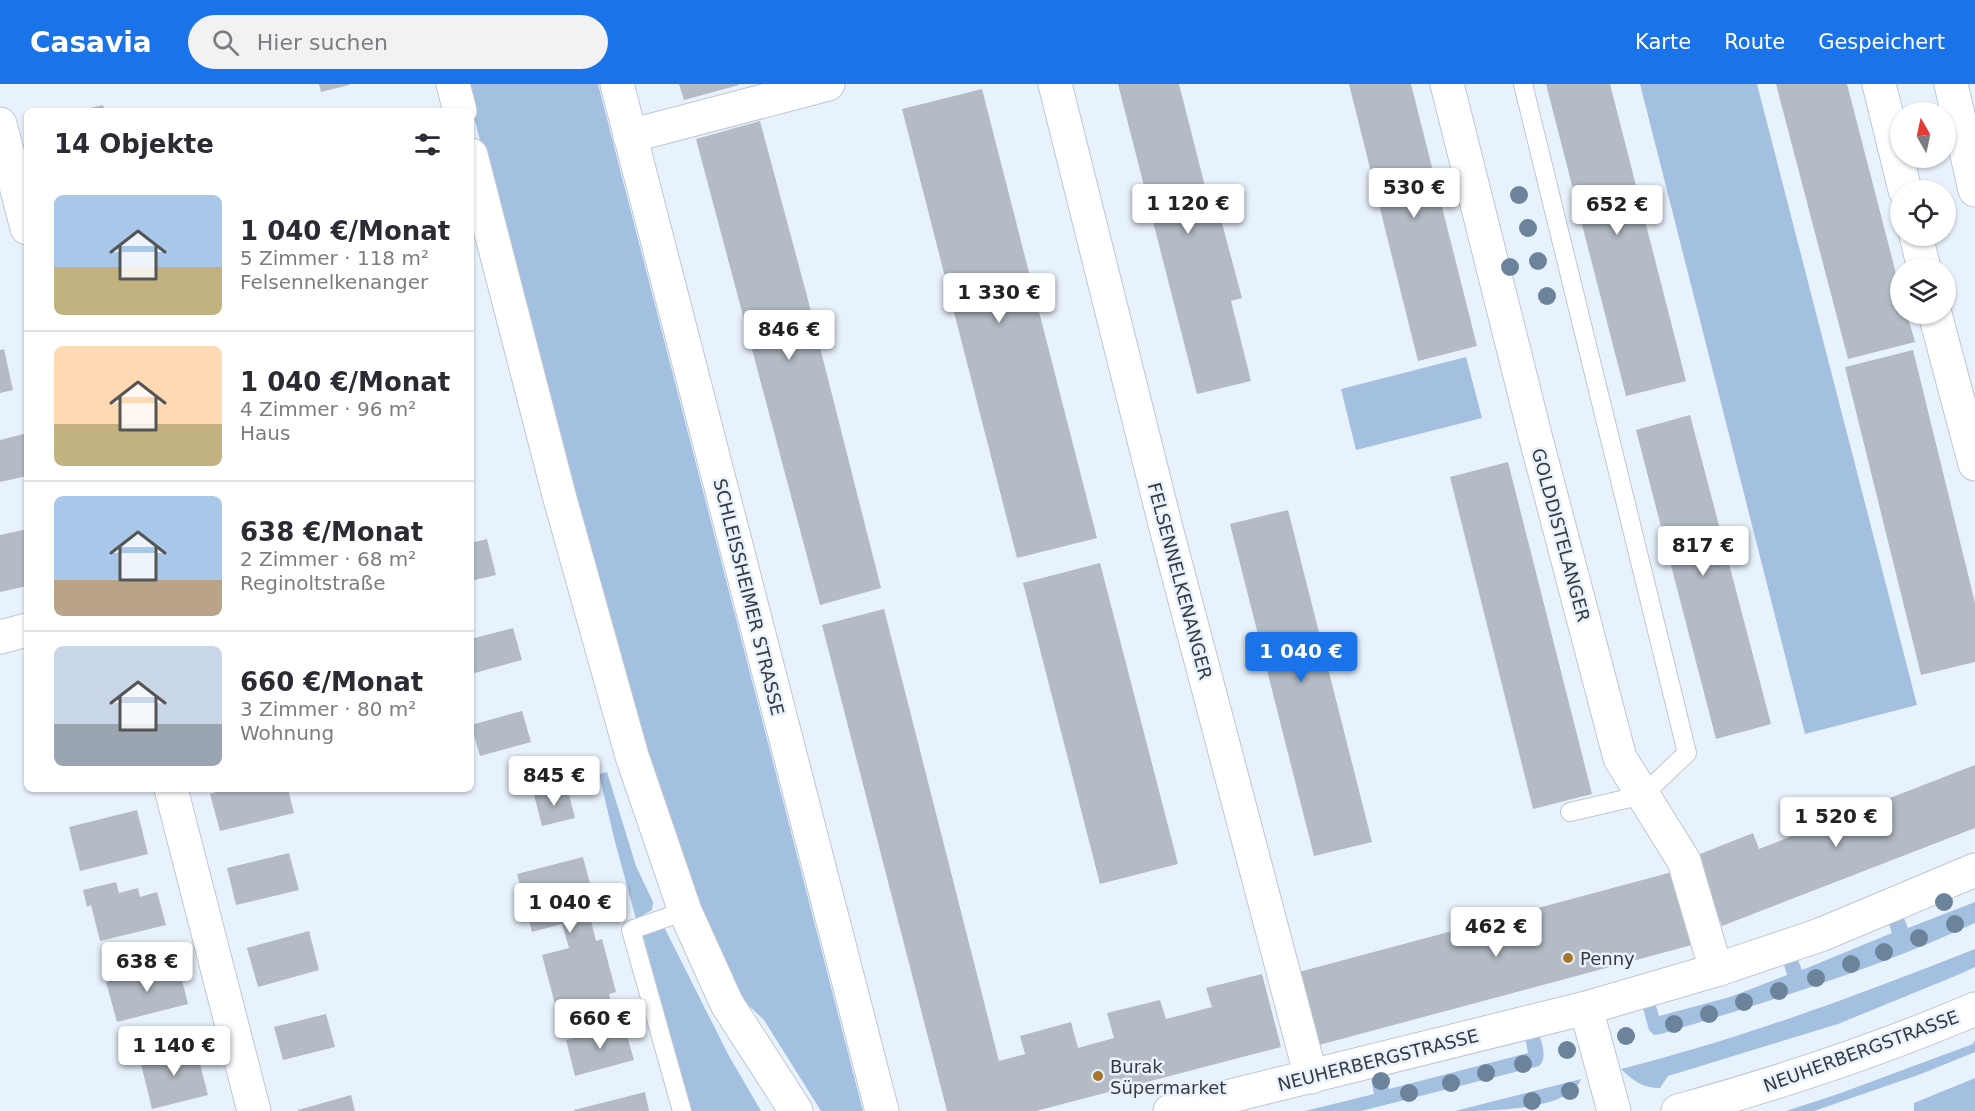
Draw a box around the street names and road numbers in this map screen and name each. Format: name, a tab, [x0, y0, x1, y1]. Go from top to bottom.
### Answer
street label: GOLDDISTELANGER	[1528, 446, 1594, 624]
street label: SCHLEISSHEIMER STRASSE	[709, 476, 789, 718]
street label: FELSENNELKENANGER	[1144, 480, 1216, 682]
street label: NEUHERBERGSTRASSE	[1760, 1006, 1962, 1096]
street label: NEUHERBERGSTRASSE	[1275, 1025, 1481, 1095]

